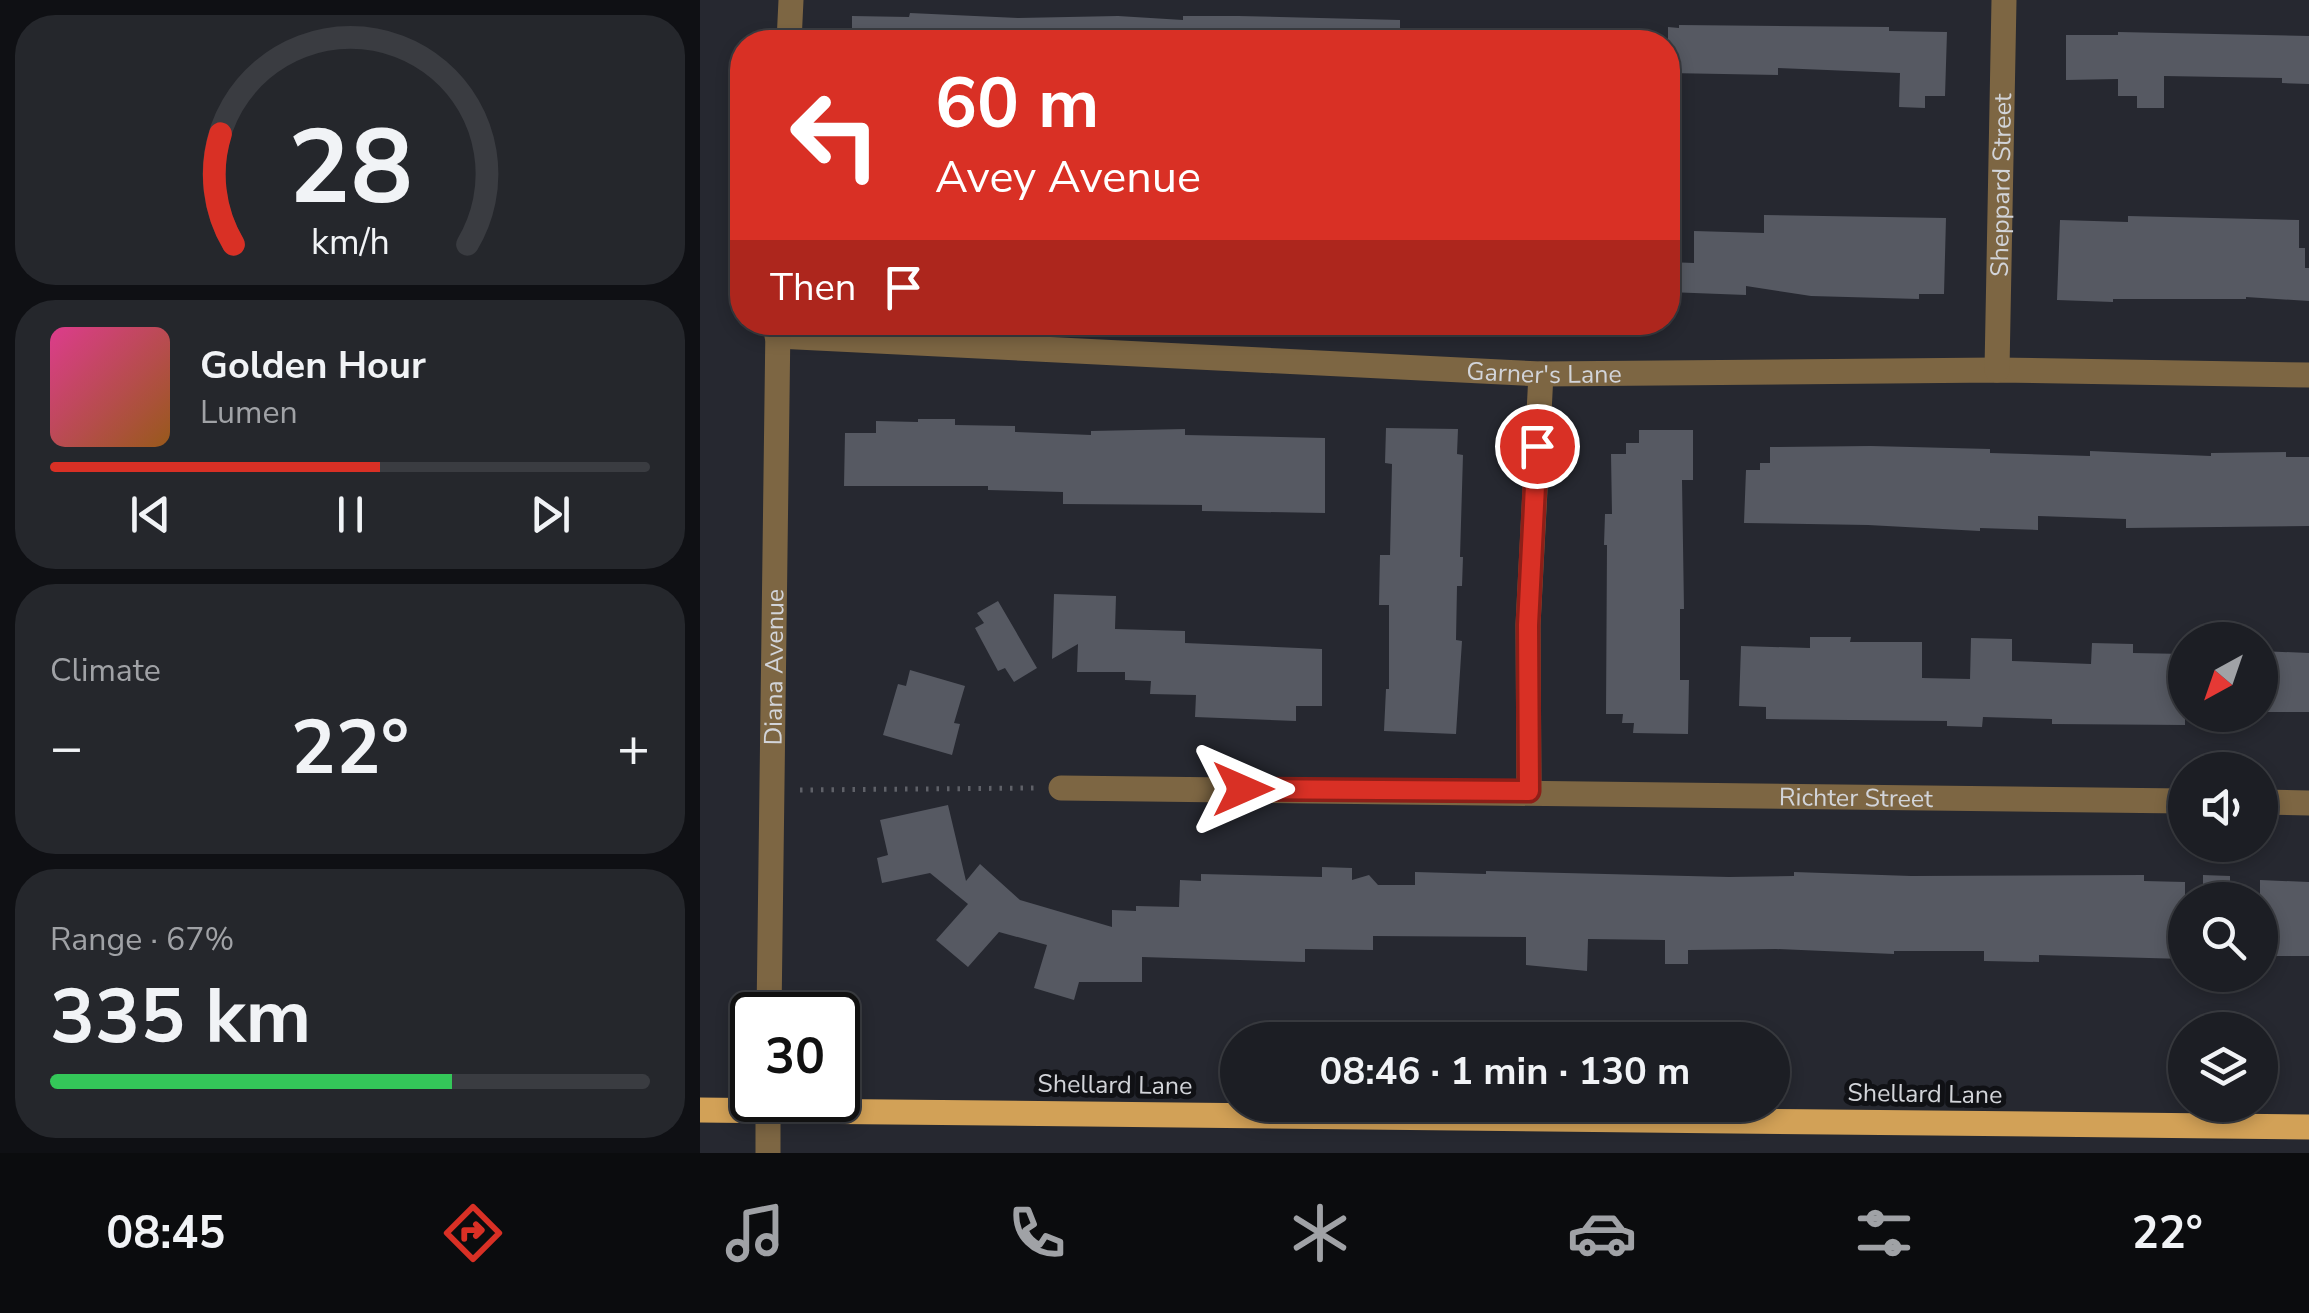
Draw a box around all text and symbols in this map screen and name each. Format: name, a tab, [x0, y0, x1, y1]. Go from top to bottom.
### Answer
text: 60 m	[935, 56, 1099, 152]
icon: left	[770, 70, 900, 200]
street label: Sheppard Street	[1983, 93, 2020, 277]
text: 28	[288, 97, 412, 239]
text: Avey Avenue	[935, 147, 1201, 208]
text: km/h	[311, 218, 389, 267]
icon: arrive	[876, 260, 931, 315]
text: Then	[770, 262, 856, 313]
text: Golden Hour	[200, 340, 426, 391]
street label: Garner's Lane	[1466, 354, 1622, 392]
text: Lumen	[200, 391, 298, 434]
pin	[1495, 404, 1580, 489]
icon: arrive	[1510, 419, 1565, 474]
icon: previous	[123, 487, 178, 542]
icon: pause	[323, 487, 378, 542]
icon: next	[523, 487, 578, 542]
street label: Diana Avenue	[757, 588, 793, 746]
north arrow	[2168, 622, 2278, 732]
map controls	[2168, 622, 2278, 1122]
text: Climate	[50, 649, 161, 692]
text: 22°	[291, 697, 409, 799]
text: −	[50, 710, 83, 785]
text: +	[617, 710, 650, 785]
position arrow	[1191, 737, 1295, 841]
button: sound	[2168, 752, 2278, 862]
street label: Richter Street	[1779, 780, 1933, 816]
button: search	[2168, 882, 2278, 992]
text: Range · 67%	[50, 918, 234, 961]
text: 335 km	[50, 966, 311, 1068]
speed limit sign: 30	[730, 992, 860, 1122]
button: layers	[2168, 1012, 2278, 1122]
text: 08:46 · 1 min · 130 m	[1320, 1046, 1690, 1097]
street label: Shellard Lane	[1037, 1067, 1193, 1103]
street label: Shellard Lane	[1847, 1076, 2003, 1112]
icon: directions	[438, 1198, 508, 1268]
icon: music	[720, 1198, 790, 1268]
icon: phone	[1002, 1198, 1072, 1268]
icon: climate	[1285, 1198, 1355, 1268]
icon: car	[1567, 1198, 1637, 1268]
icon: filters	[1849, 1198, 1919, 1268]
text: 08:45	[106, 1203, 225, 1264]
text: 22°	[2132, 1203, 2203, 1264]

